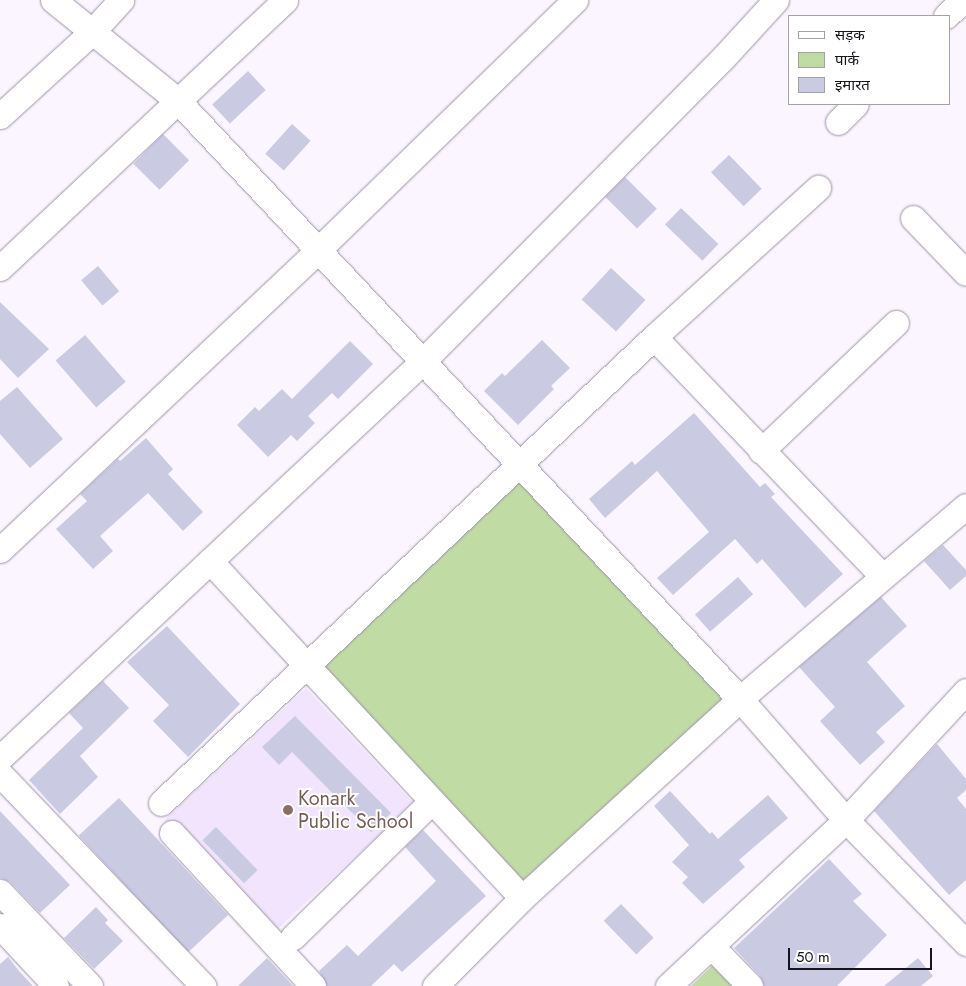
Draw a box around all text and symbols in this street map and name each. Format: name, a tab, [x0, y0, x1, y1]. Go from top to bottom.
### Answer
legend	[788, 15, 951, 105]
text: सड़क	[835, 24, 865, 46]
text: पार्क	[835, 49, 859, 71]
text: इमारत	[835, 74, 870, 96]
place label: Konark Public School	[298, 786, 413, 833]
marker: Konark Public School	[282, 804, 294, 816]
scale bar	[791, 938, 935, 970]
text: 50 m	[796, 946, 830, 968]

